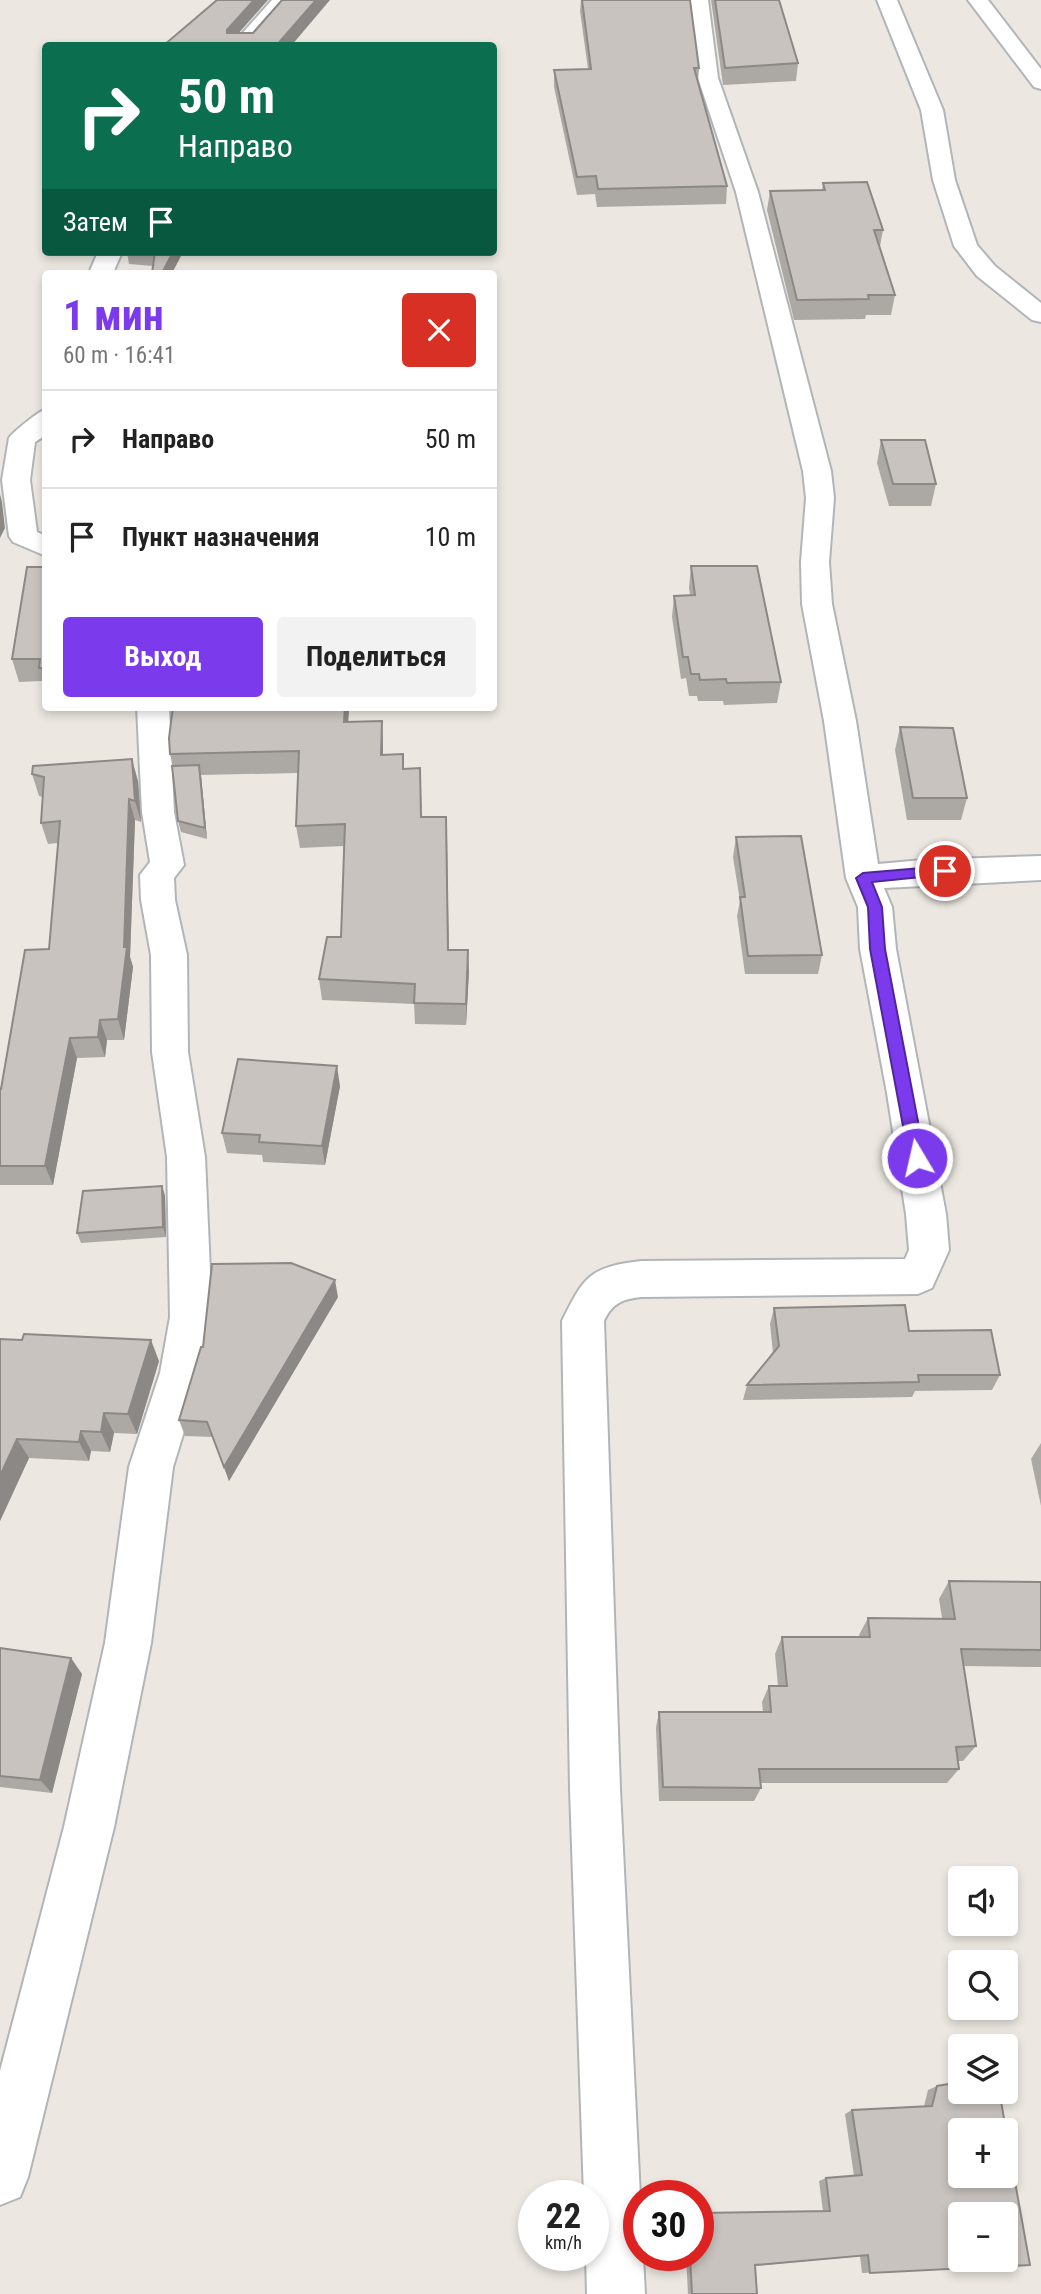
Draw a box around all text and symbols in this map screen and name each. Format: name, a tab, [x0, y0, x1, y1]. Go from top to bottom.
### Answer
text: 50 m	[178, 68, 275, 125]
icon: right	[63, 70, 154, 161]
text: Направо	[178, 127, 293, 165]
icon: arrive	[142, 203, 180, 241]
text: Затем	[63, 207, 128, 237]
text: 1 мин	[63, 291, 164, 340]
button: close	[402, 293, 476, 367]
text: 60 m · 16:41	[63, 342, 175, 369]
icon: right	[63, 420, 101, 458]
text: Направо	[122, 424, 214, 454]
text: 50 m	[425, 424, 476, 454]
icon: arrive	[63, 518, 101, 556]
text: Пункт назначения	[122, 522, 320, 552]
text: 10 m	[425, 522, 476, 552]
button: Выход	[63, 617, 263, 697]
button: Поделиться	[277, 617, 476, 697]
pin	[915, 841, 975, 901]
icon: arrive	[926, 852, 964, 890]
position arrow	[880, 1121, 954, 1195]
map controls	[948, 1866, 1018, 2272]
button: sound	[948, 1866, 1018, 1936]
button: search	[948, 1950, 1018, 2020]
button: layers	[948, 2034, 1018, 2104]
button: +	[948, 2118, 1018, 2188]
speed limit sign: 30	[623, 2180, 714, 2271]
text: 22	[546, 2196, 581, 2237]
button: −	[948, 2202, 1018, 2272]
text: km/h	[545, 2232, 582, 2253]

